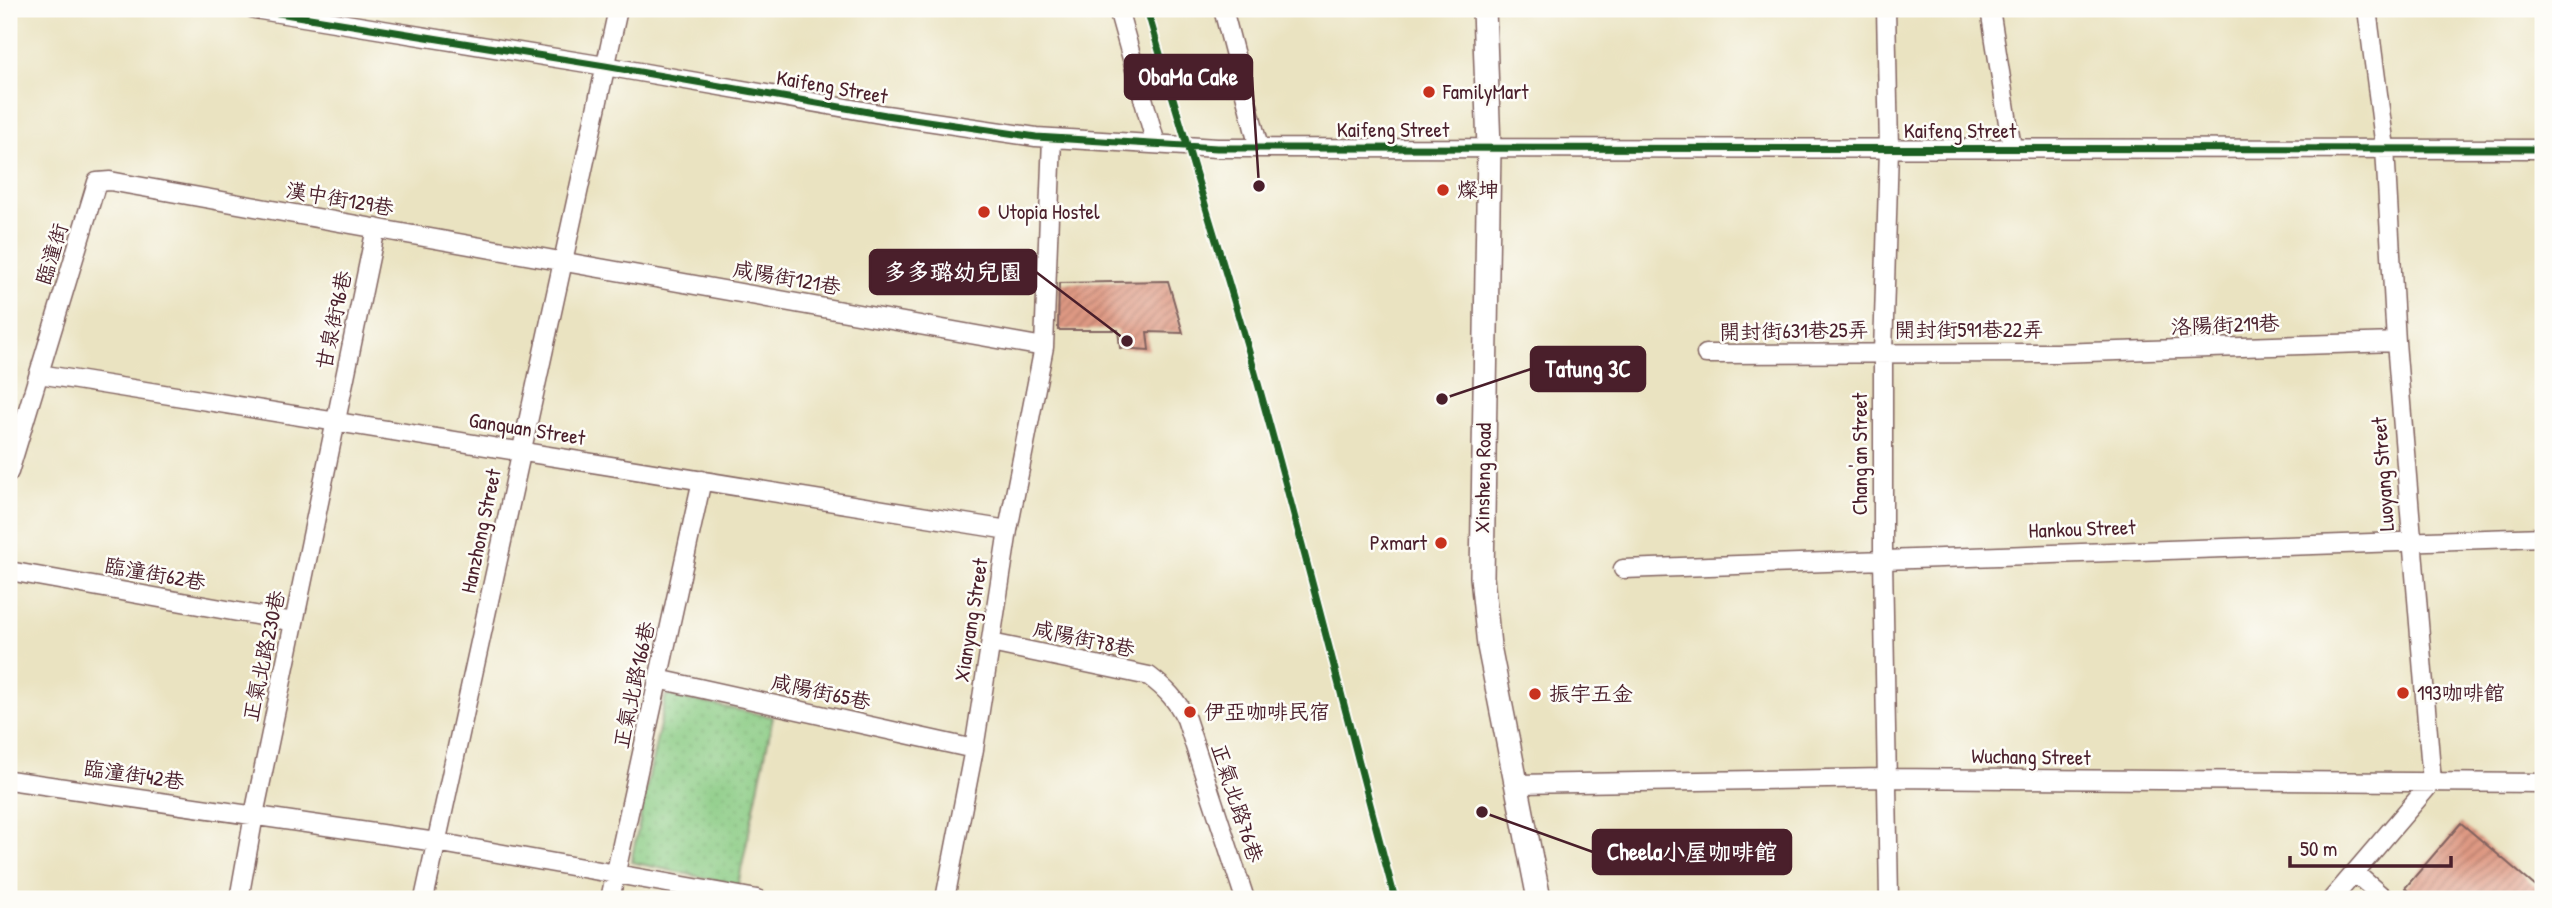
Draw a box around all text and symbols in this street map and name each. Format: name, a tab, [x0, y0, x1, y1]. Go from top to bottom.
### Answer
callout: ObaMa Cake	[1125, 55, 1252, 99]
text: ObaMa Cake	[1138, 61, 1239, 92]
street label: Kaifeng Street	[774, 62, 891, 111]
place label: FamilyMart	[1442, 77, 1529, 106]
marker: FamilyMart	[1421, 84, 1437, 100]
street label: Kaifeng Street	[1337, 115, 1450, 144]
street label: Kaifeng Street	[1904, 116, 2017, 145]
street label: 漢中街129巷	[284, 175, 396, 222]
place label: 燦坤	[1457, 175, 1499, 204]
marker: 燦坤	[1435, 182, 1451, 198]
place label: Utopia Hostel	[998, 197, 1100, 226]
marker: Utopia Hostel	[976, 204, 992, 220]
street label: 臨潼街	[28, 219, 75, 288]
callout: 多多璐幼兒園	[870, 250, 1036, 294]
street label: 咸陽街121巷	[731, 254, 843, 301]
text: 多多璐幼兒園	[884, 256, 1022, 287]
street label: 甘泉街96巷	[309, 268, 358, 372]
street label: 洛陽街219巷	[2170, 308, 2280, 341]
street label: 開封街631巷25弄	[1719, 315, 1869, 346]
street label: 開封街591巷22弄	[1895, 315, 2043, 344]
callout: Tatung 3C	[1531, 347, 1645, 391]
text: Tatung 3C	[1544, 353, 1631, 385]
street label: Chang'an Street	[1845, 392, 1874, 515]
street label: Ganquan Street	[467, 405, 588, 452]
street label: Luoyang Street	[2364, 415, 2401, 532]
street label: Xinsheng Road	[1467, 423, 1498, 533]
street label: Hanzhong Street	[453, 465, 508, 596]
street label: Hankou Street	[2028, 512, 2137, 545]
place label: Pxmart	[1370, 528, 1428, 557]
marker: Pxmart	[1433, 535, 1449, 551]
street label: 臨潼街62巷	[102, 550, 208, 597]
street label: Xianyang Street	[946, 555, 995, 684]
street label: 正氣北路230巷	[235, 588, 292, 724]
street label: 咸陽街78巷	[1030, 614, 1138, 663]
street label: 正氣北路166巷	[606, 619, 661, 751]
street label: 咸陽街65巷	[769, 667, 874, 716]
place label: 193咖啡館	[2417, 678, 2505, 707]
place label: 振宇五金	[1549, 679, 1633, 708]
marker: 193咖啡館	[2395, 685, 2411, 701]
marker: 振宇五金	[1527, 686, 1543, 702]
place label: 伊亞咖啡民宿	[1204, 697, 1330, 726]
marker: 伊亞咖啡民宿	[1182, 704, 1198, 720]
street label: 正氣北路76巷	[1205, 740, 1270, 866]
street label: Wuchang Street	[1971, 741, 2092, 772]
street label: 臨潼街42巷	[82, 753, 186, 796]
scale bar	[2290, 824, 2450, 868]
callout: Cheela小屋咖啡館	[1593, 830, 1791, 874]
text: 50 m	[2300, 834, 2337, 863]
text: Cheela小屋咖啡館	[1607, 836, 1777, 867]

